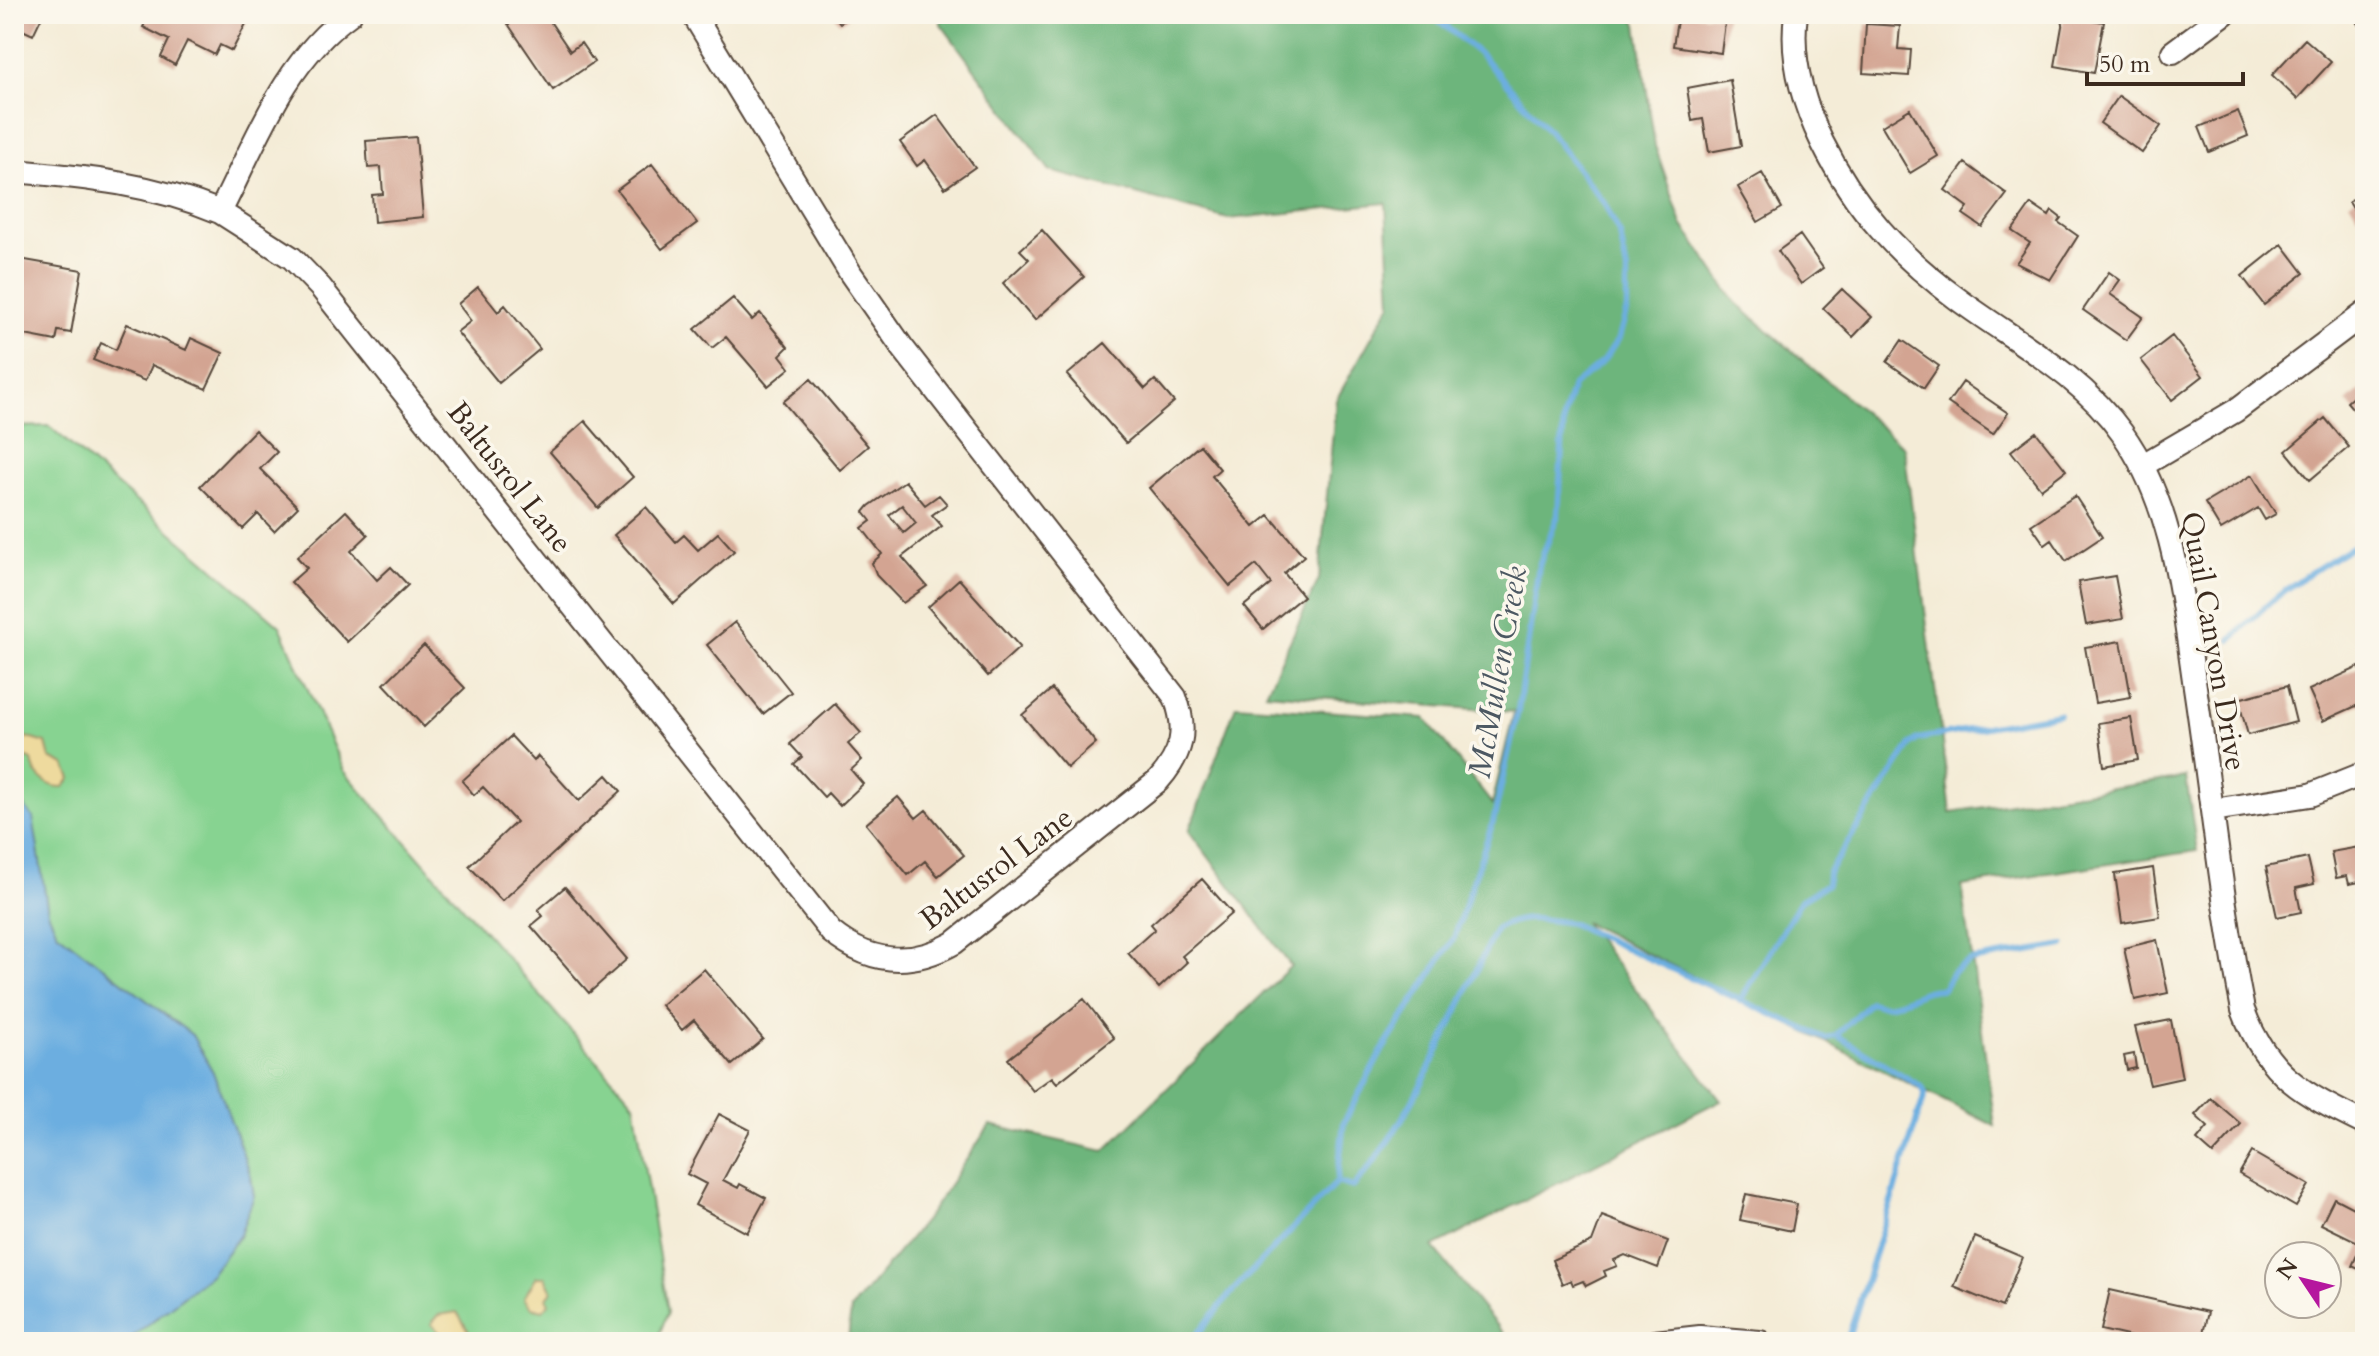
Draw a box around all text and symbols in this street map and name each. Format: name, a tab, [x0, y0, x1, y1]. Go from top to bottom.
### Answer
scale bar	[2087, 36, 2243, 86]
text: 50 m	[2099, 48, 2151, 81]
street label: Baltusrol Lane	[438, 393, 582, 561]
street label: Quail Canyon Drive	[2171, 508, 2256, 774]
water label: McMullen Creek	[1458, 563, 1538, 782]
street label: Baltusrol Lane	[911, 797, 1081, 939]
north arrow	[2263, 1240, 2343, 1320]
text: N	[2270, 1253, 2305, 1286]

